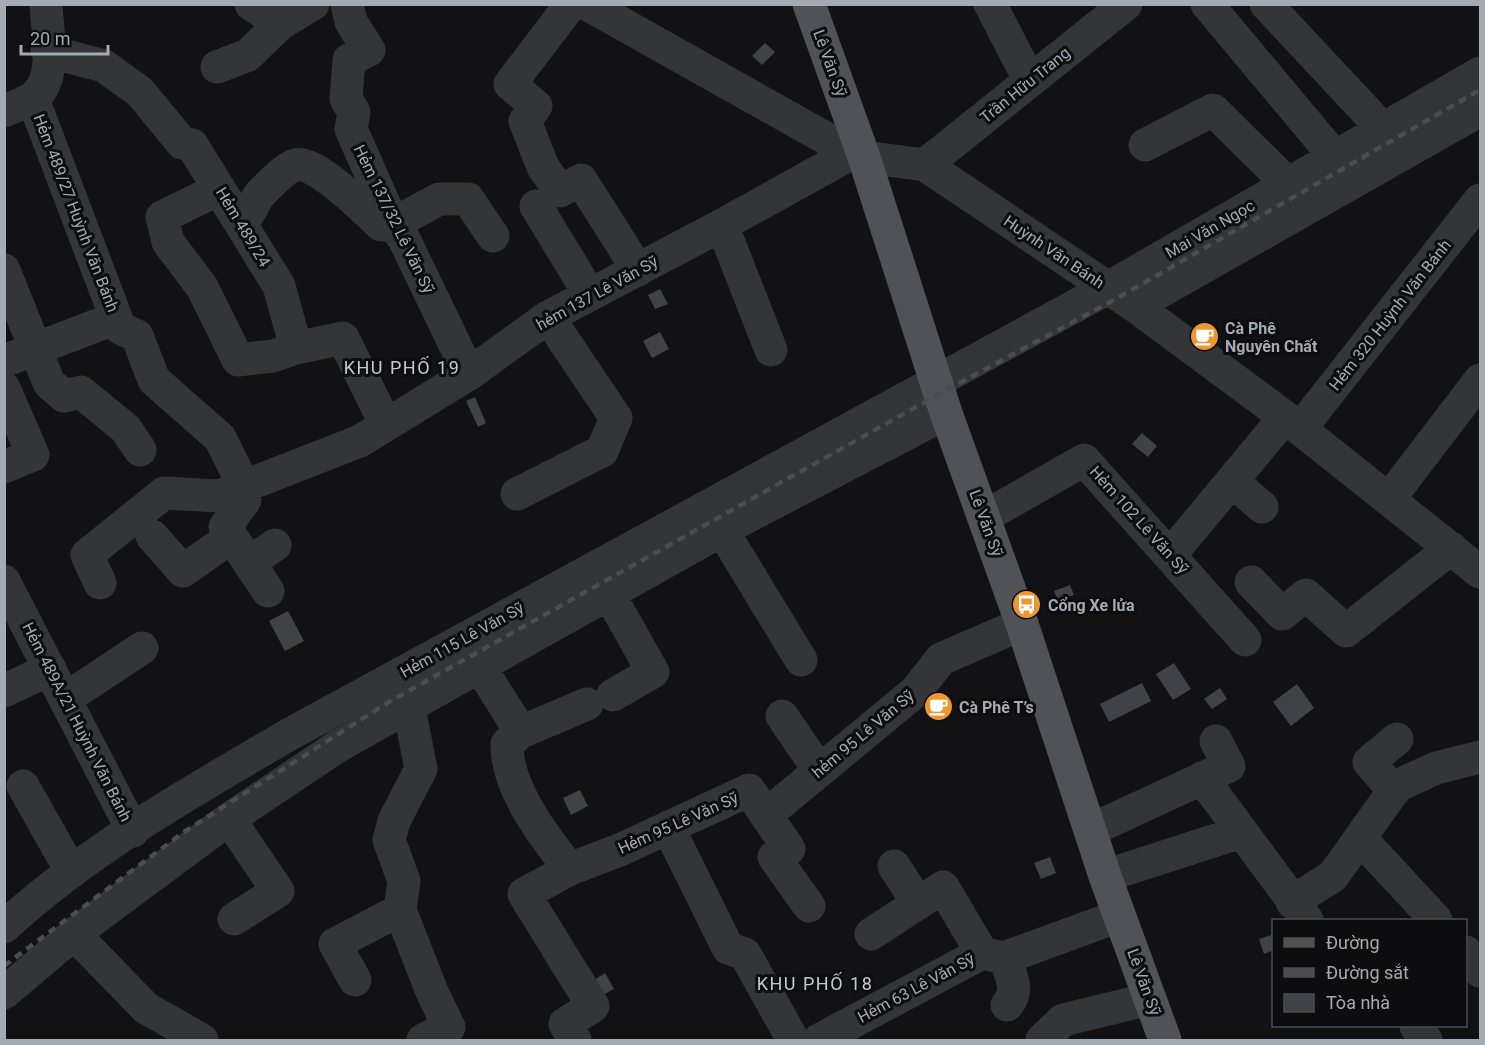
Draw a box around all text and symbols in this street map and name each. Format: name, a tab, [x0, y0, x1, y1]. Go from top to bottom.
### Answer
scale bar	[21, 18, 108, 56]
street label: Lê Văn Sỹ	[809, 27, 851, 99]
text: 20 m	[30, 28, 70, 49]
street label: Trần Hữu Trang	[976, 43, 1074, 127]
street label: Hẻm 489/27 Huỳnh Văn Bánh	[29, 111, 123, 315]
street label: Hẻm 137/32 Lê Văn Sỹ	[350, 142, 438, 297]
street label: Hẻm 489/24	[212, 184, 274, 270]
street label: Mai Văn Ngọc	[1162, 196, 1258, 262]
street label: Huỳnh Văn Bánh	[1000, 211, 1108, 293]
street label: Hẻm 320 Huỳnh Văn Bánh	[1325, 236, 1455, 394]
street label: hẻm 137 Lê Văn Sỹ	[533, 252, 661, 334]
place label: Cà Phê Nguyên Chất	[1225, 319, 1318, 356]
cafe icon: Cà Phê Nguyên Chất	[1188, 321, 1220, 353]
district label: KHU PHỐ 19	[344, 356, 460, 378]
street label: Hẻm 102 Lê Văn Sỹ	[1086, 462, 1193, 578]
street label: Lê Văn Sỹ	[965, 487, 1007, 559]
bus stop icon: Cổng Xe lửa	[1011, 589, 1043, 621]
place label: Cổng Xe lửa	[1048, 596, 1135, 615]
street label: Hẻm 115 Lê Văn Sỹ	[397, 598, 527, 682]
street label: Hẻm 489A/21 Huỳnh Văn Bánh	[18, 619, 136, 825]
street label: hẻm 95 Lê Văn Sỹ	[808, 686, 918, 782]
cafe icon: Cà Phê T’s	[922, 691, 954, 723]
place label: Cà Phê T’s	[959, 698, 1034, 717]
street label: Hẻm 95 Lê Văn Sỹ	[615, 788, 741, 858]
legend	[1272, 919, 1467, 1027]
text: Đường	[1326, 932, 1380, 953]
street label: Lê Văn Sỹ	[1123, 946, 1165, 1018]
street label: Hẻm 63 Lê Văn Sỹ	[854, 949, 978, 1027]
text: Đường sắt	[1326, 962, 1409, 983]
district label: KHU PHỐ 18	[757, 972, 873, 994]
text: Tòa nhà	[1326, 992, 1390, 1013]

